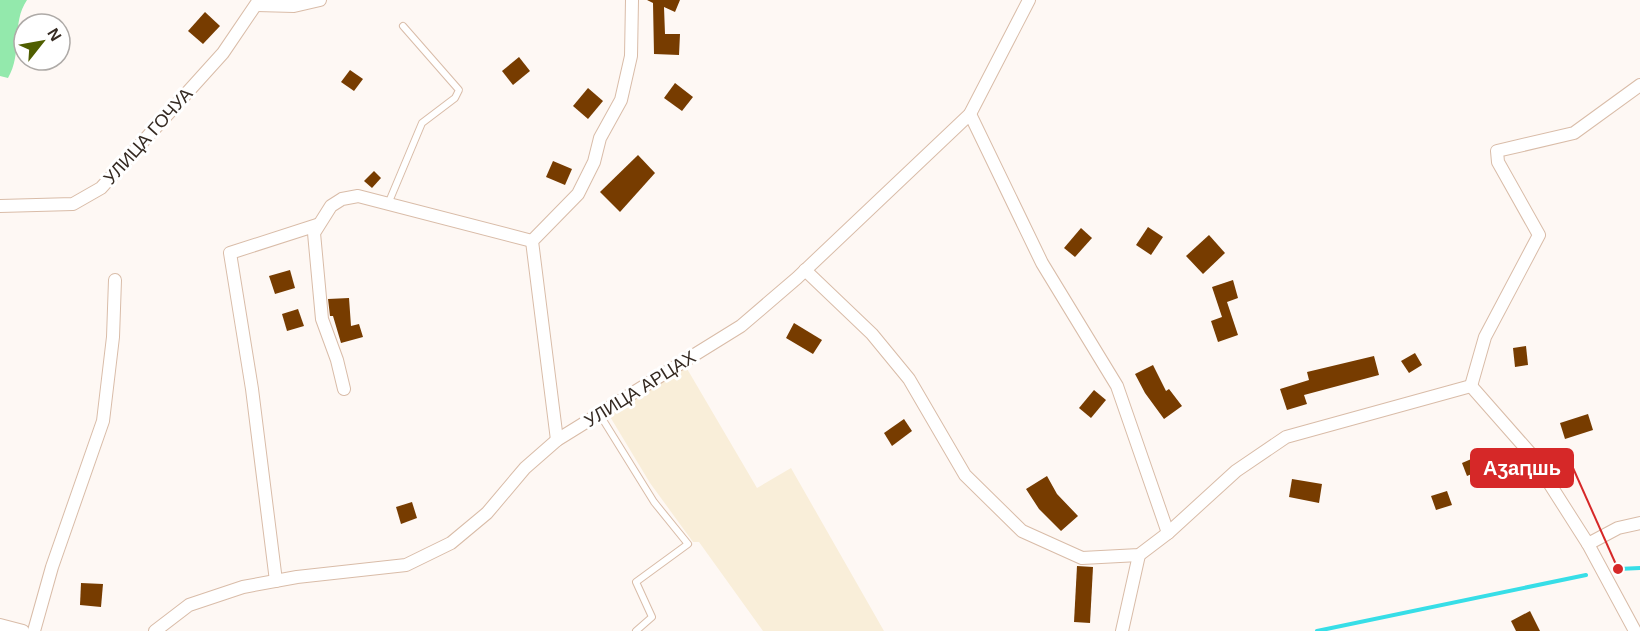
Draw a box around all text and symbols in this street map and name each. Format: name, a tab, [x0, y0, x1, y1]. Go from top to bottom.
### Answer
north arrow	[12, 12, 72, 72]
text: N	[44, 25, 65, 44]
street label: УЛИЦА ГОЧУА	[100, 84, 196, 188]
street label: УЛИЦА АРЦАХ	[581, 347, 699, 431]
callout: Аӡаԥшь	[1471, 449, 1573, 487]
text: Аӡаԥшь	[1483, 457, 1561, 480]

